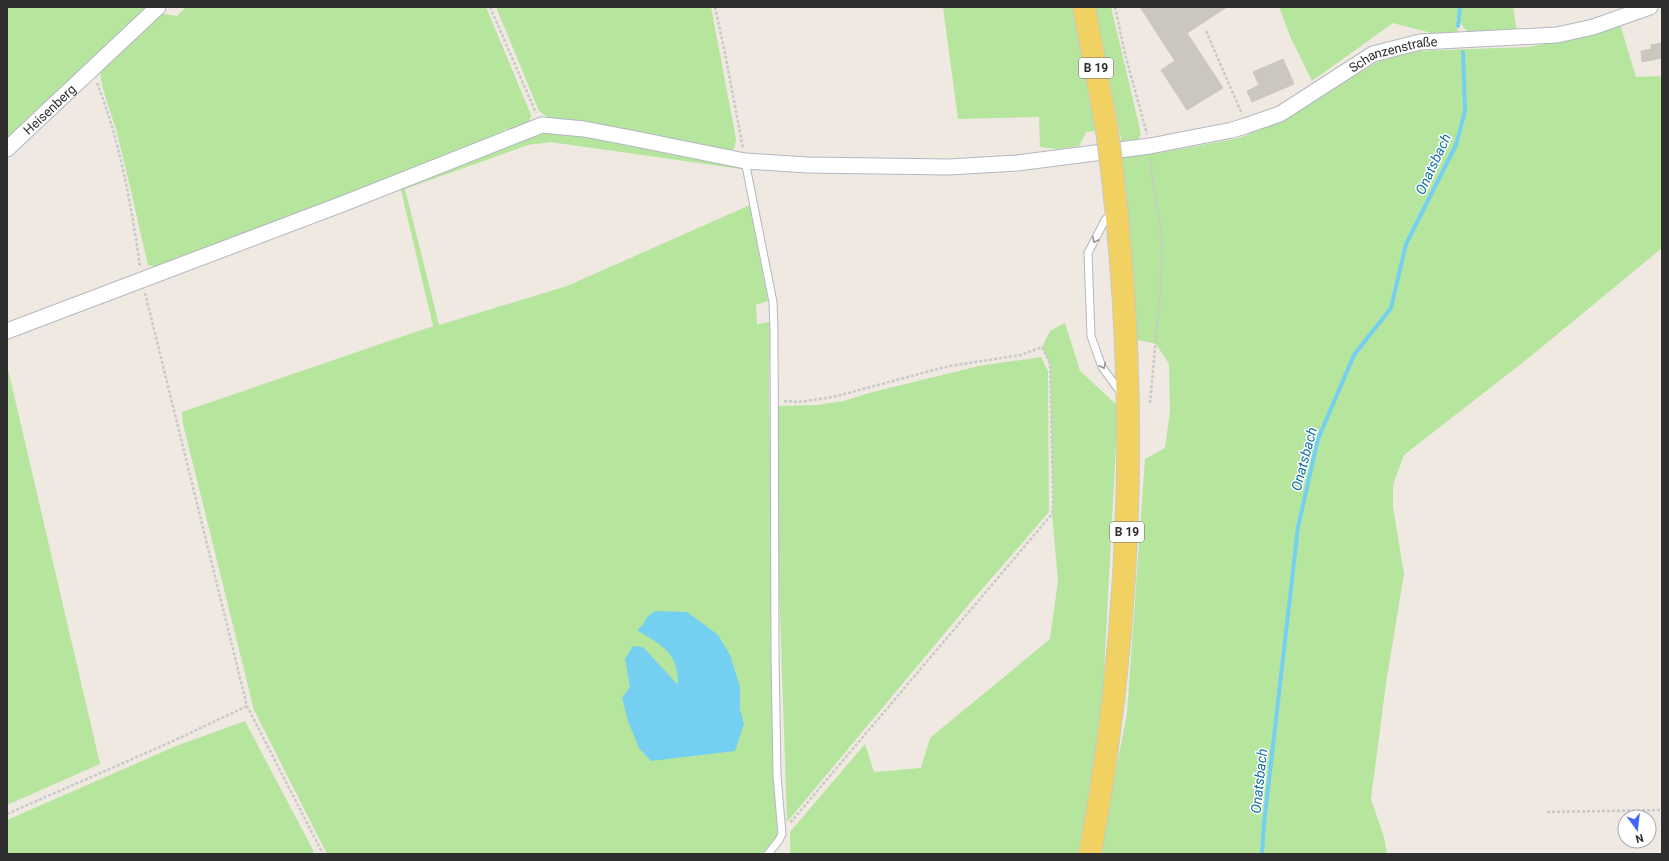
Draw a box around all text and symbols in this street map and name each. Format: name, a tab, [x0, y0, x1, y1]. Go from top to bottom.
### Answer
street label: Schanzenstraße	[1346, 34, 1438, 76]
road number: B 19	[1079, 58, 1113, 78]
street label: Heisenberg	[20, 82, 79, 138]
water label: Onatsbach	[1412, 131, 1454, 197]
one-way arrow	[1092, 236, 1099, 243]
one-way arrow	[1098, 362, 1106, 369]
water label: Onatsbach	[1288, 425, 1320, 493]
road number: B 19	[1110, 522, 1144, 542]
water label: Onatsbach	[1248, 748, 1270, 814]
north arrow	[1617, 809, 1657, 849]
text: N	[1634, 831, 1645, 846]

